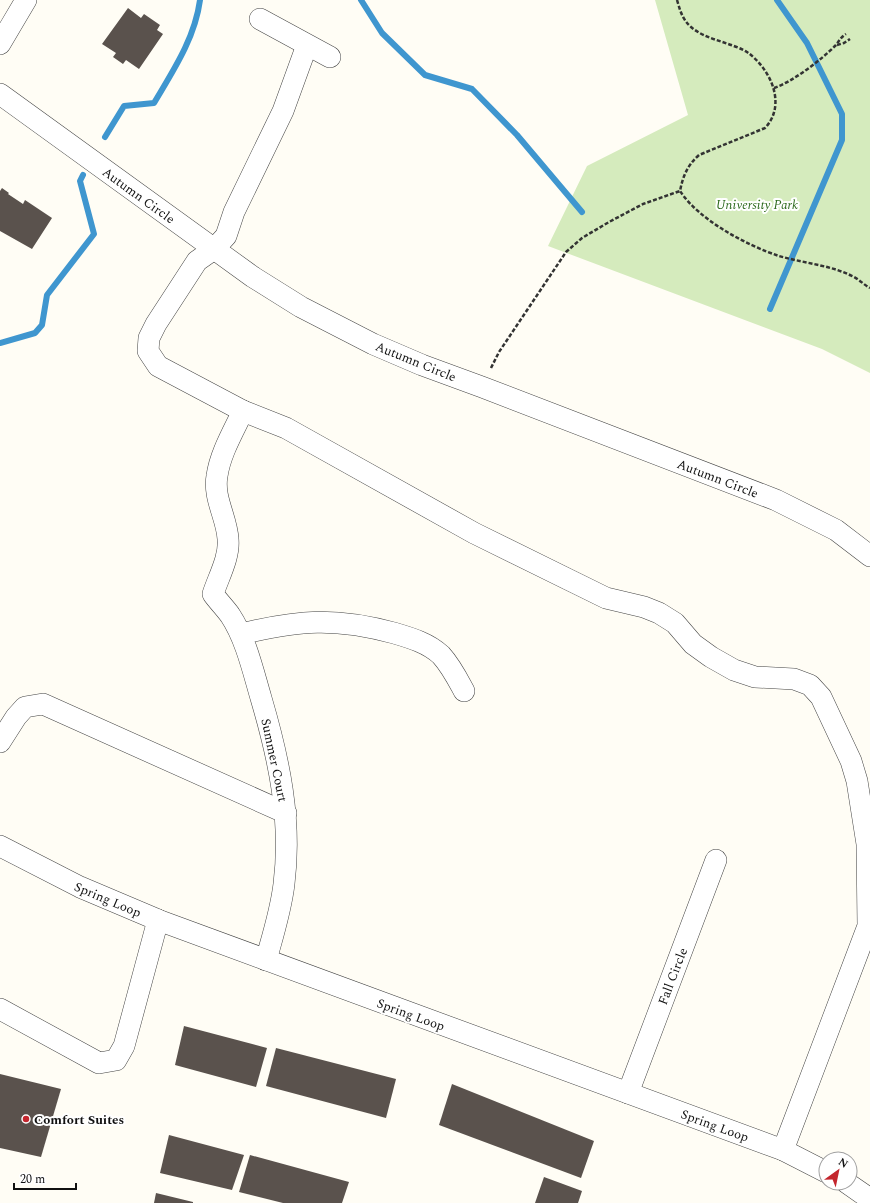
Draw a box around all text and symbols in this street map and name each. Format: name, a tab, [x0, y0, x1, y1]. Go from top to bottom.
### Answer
street label: Autumn Circle	[98, 163, 179, 229]
park label: University Park	[716, 195, 798, 215]
street label: Autumn Circle	[372, 337, 459, 387]
street label: Autumn Circle	[674, 454, 761, 504]
street label: Summer Court	[255, 717, 293, 804]
street label: Spring Loop	[71, 877, 144, 923]
street label: Fall Circle	[653, 945, 693, 1008]
street label: Spring Loop	[374, 993, 447, 1036]
street label: Spring Loop	[678, 1104, 751, 1147]
place label: Comfort Suites	[34, 1110, 124, 1130]
marker: Comfort Suites	[21, 1114, 31, 1124]
north arrow	[818, 1151, 858, 1191]
text: N	[835, 1153, 852, 1173]
scale bar	[14, 1165, 76, 1191]
text: 20 m	[20, 1170, 45, 1189]

